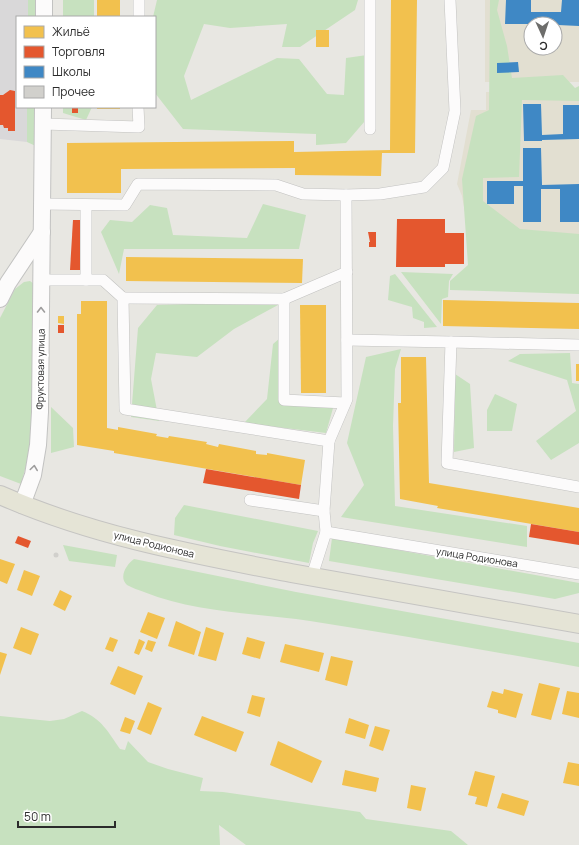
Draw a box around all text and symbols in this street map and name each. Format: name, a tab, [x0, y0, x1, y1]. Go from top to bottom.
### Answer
legend	[16, 16, 156, 108]
north arrow	[523, 16, 563, 56]
text: Жильё	[52, 23, 90, 40]
text: С	[539, 39, 548, 54]
text: Торговля	[52, 43, 105, 60]
text: Школы	[52, 63, 91, 80]
text: Прочее	[52, 83, 95, 100]
one-way arrow	[37, 307, 45, 313]
street label: Фруктовая улица	[32, 329, 48, 409]
one-way arrow	[29, 465, 38, 471]
street label: улица Родионова	[112, 527, 196, 561]
street label: улица Родионова	[435, 544, 519, 570]
scale bar	[18, 803, 115, 829]
text: 50 m	[24, 808, 51, 825]

